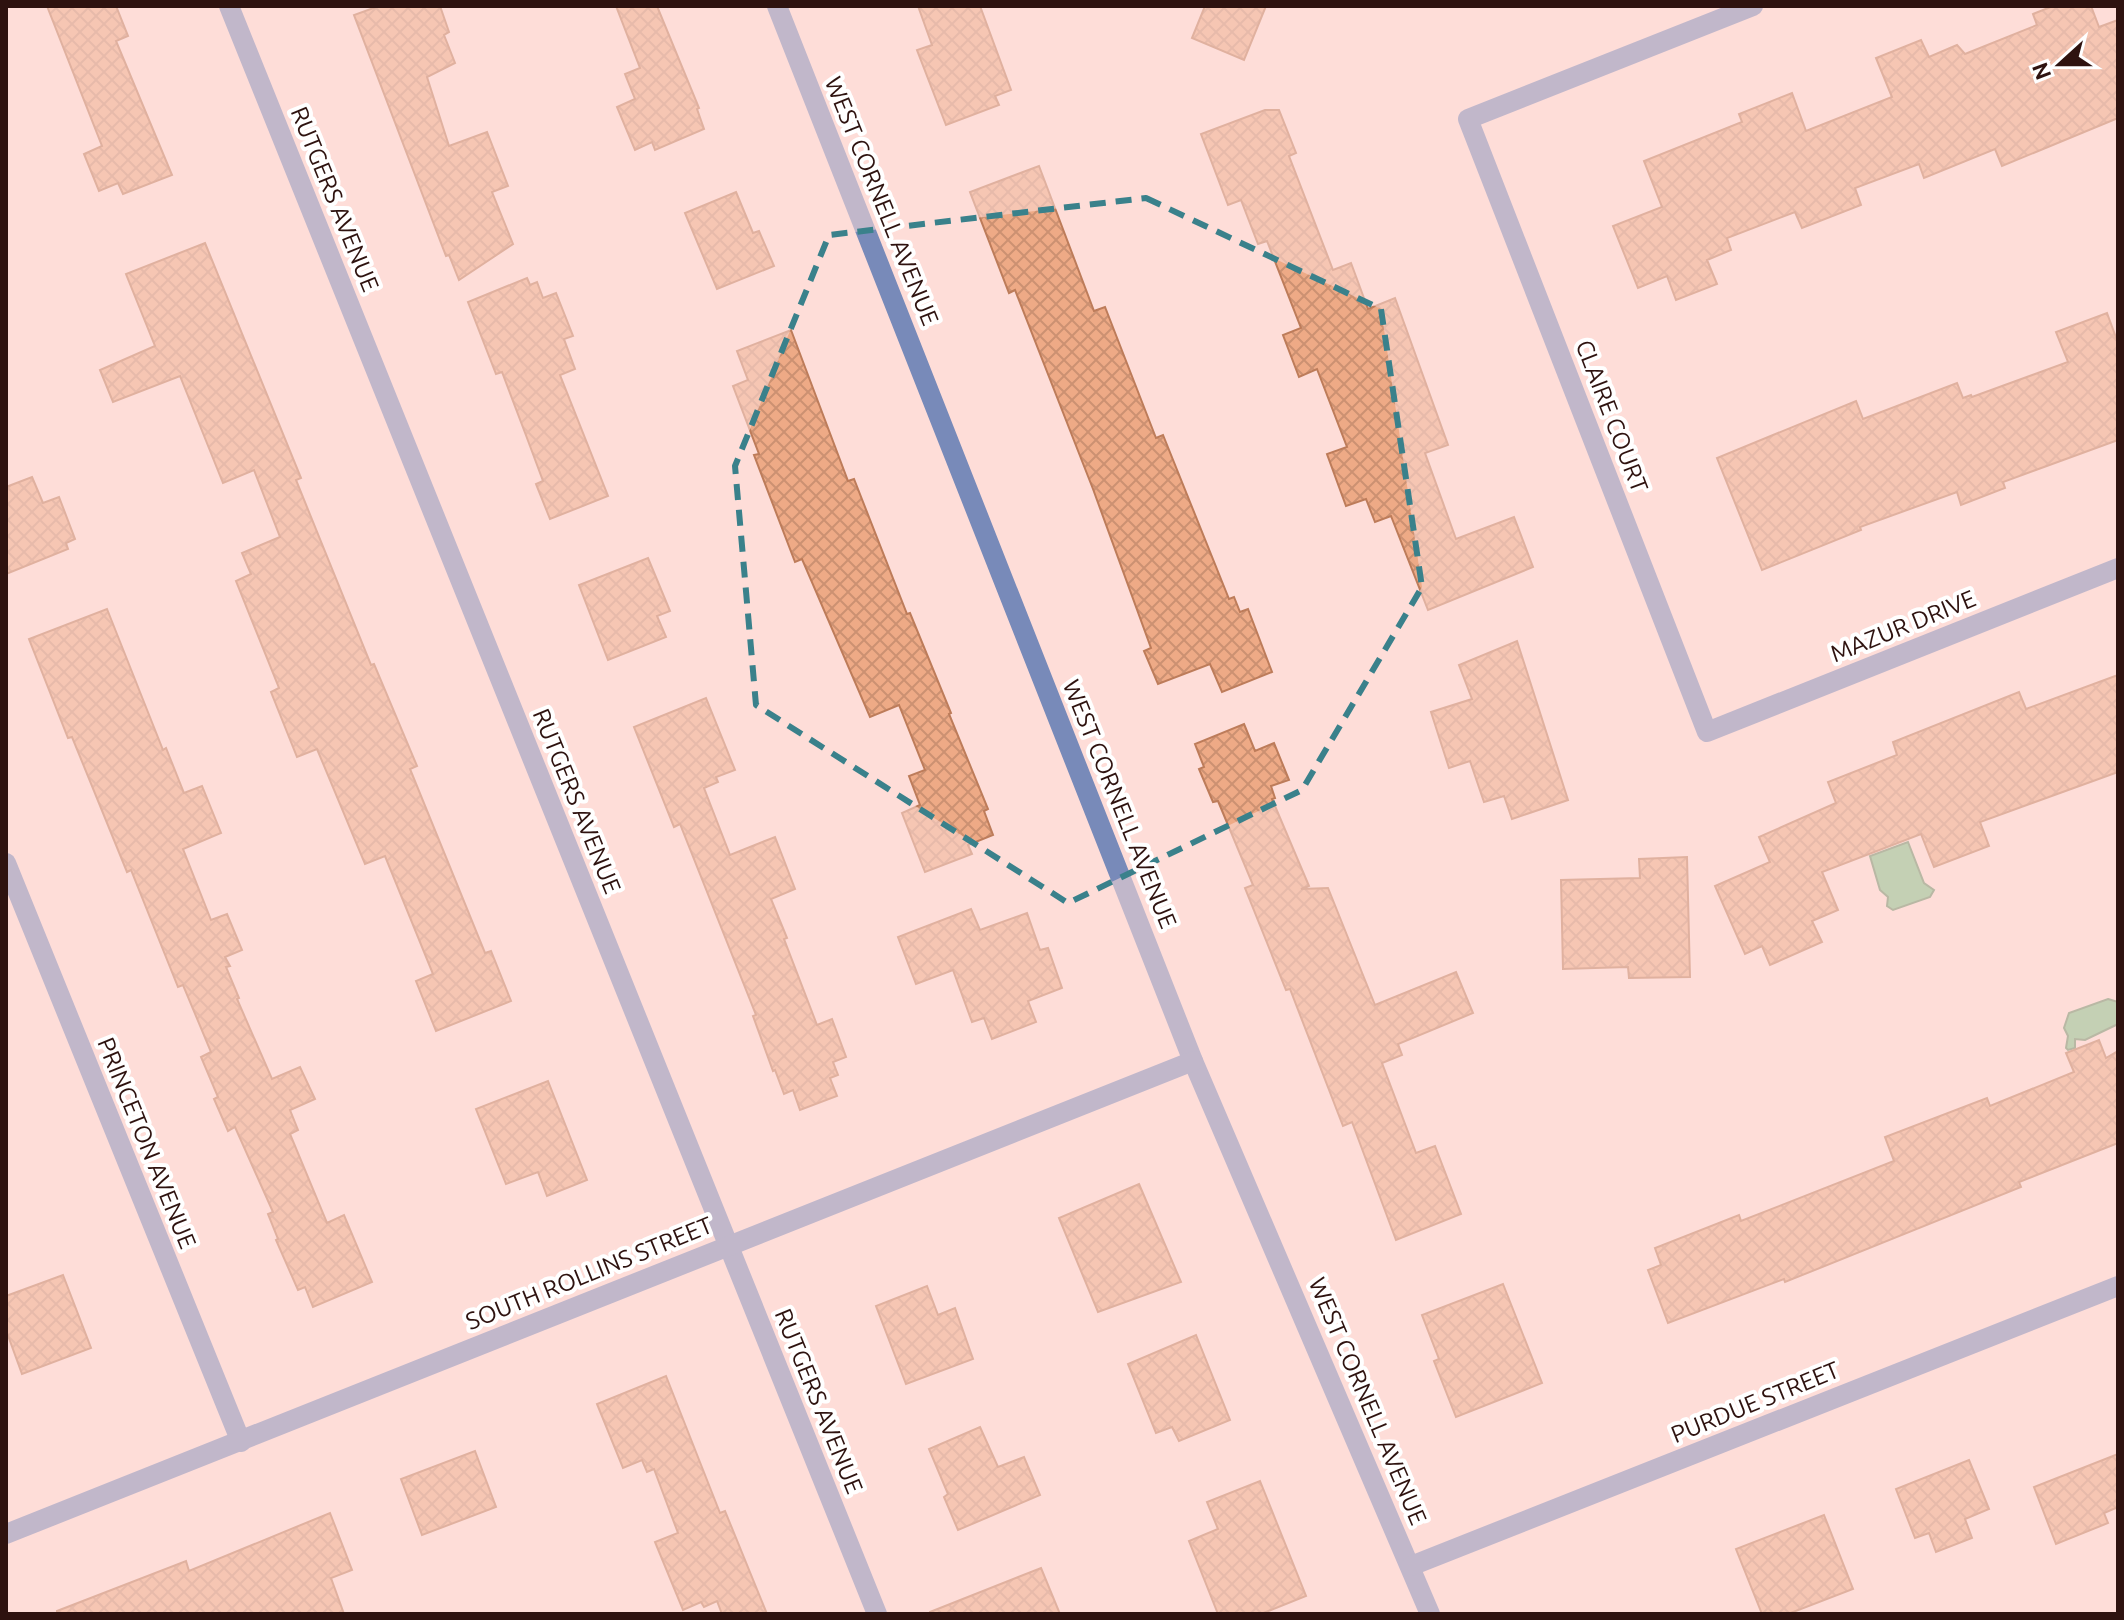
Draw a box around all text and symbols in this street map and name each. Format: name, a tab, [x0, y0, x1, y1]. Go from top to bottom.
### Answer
north arrow	[2020, 24, 2100, 104]
text: N	[2026, 59, 2055, 83]
street label: WEST CORNELL AVENUE	[820, 73, 944, 329]
street label: RUTGERS AVENUE	[286, 103, 384, 295]
street label: CLAIRE COURT	[1571, 336, 1653, 496]
street label: MAZUR DRIVE	[1827, 585, 1979, 667]
street label: WEST CORNELL AVENUE	[1058, 676, 1182, 932]
street label: RUTGERS AVENUE	[528, 705, 626, 897]
street label: PRINCETON AVENUE	[92, 1034, 202, 1252]
street label: SOUTH ROLLINS STREET	[462, 1211, 716, 1335]
street label: WEST CORNELL AVENUE	[1304, 1273, 1432, 1529]
street label: RUTGERS AVENUE	[770, 1305, 868, 1497]
street label: PURDUE STREET	[1667, 1356, 1843, 1448]

